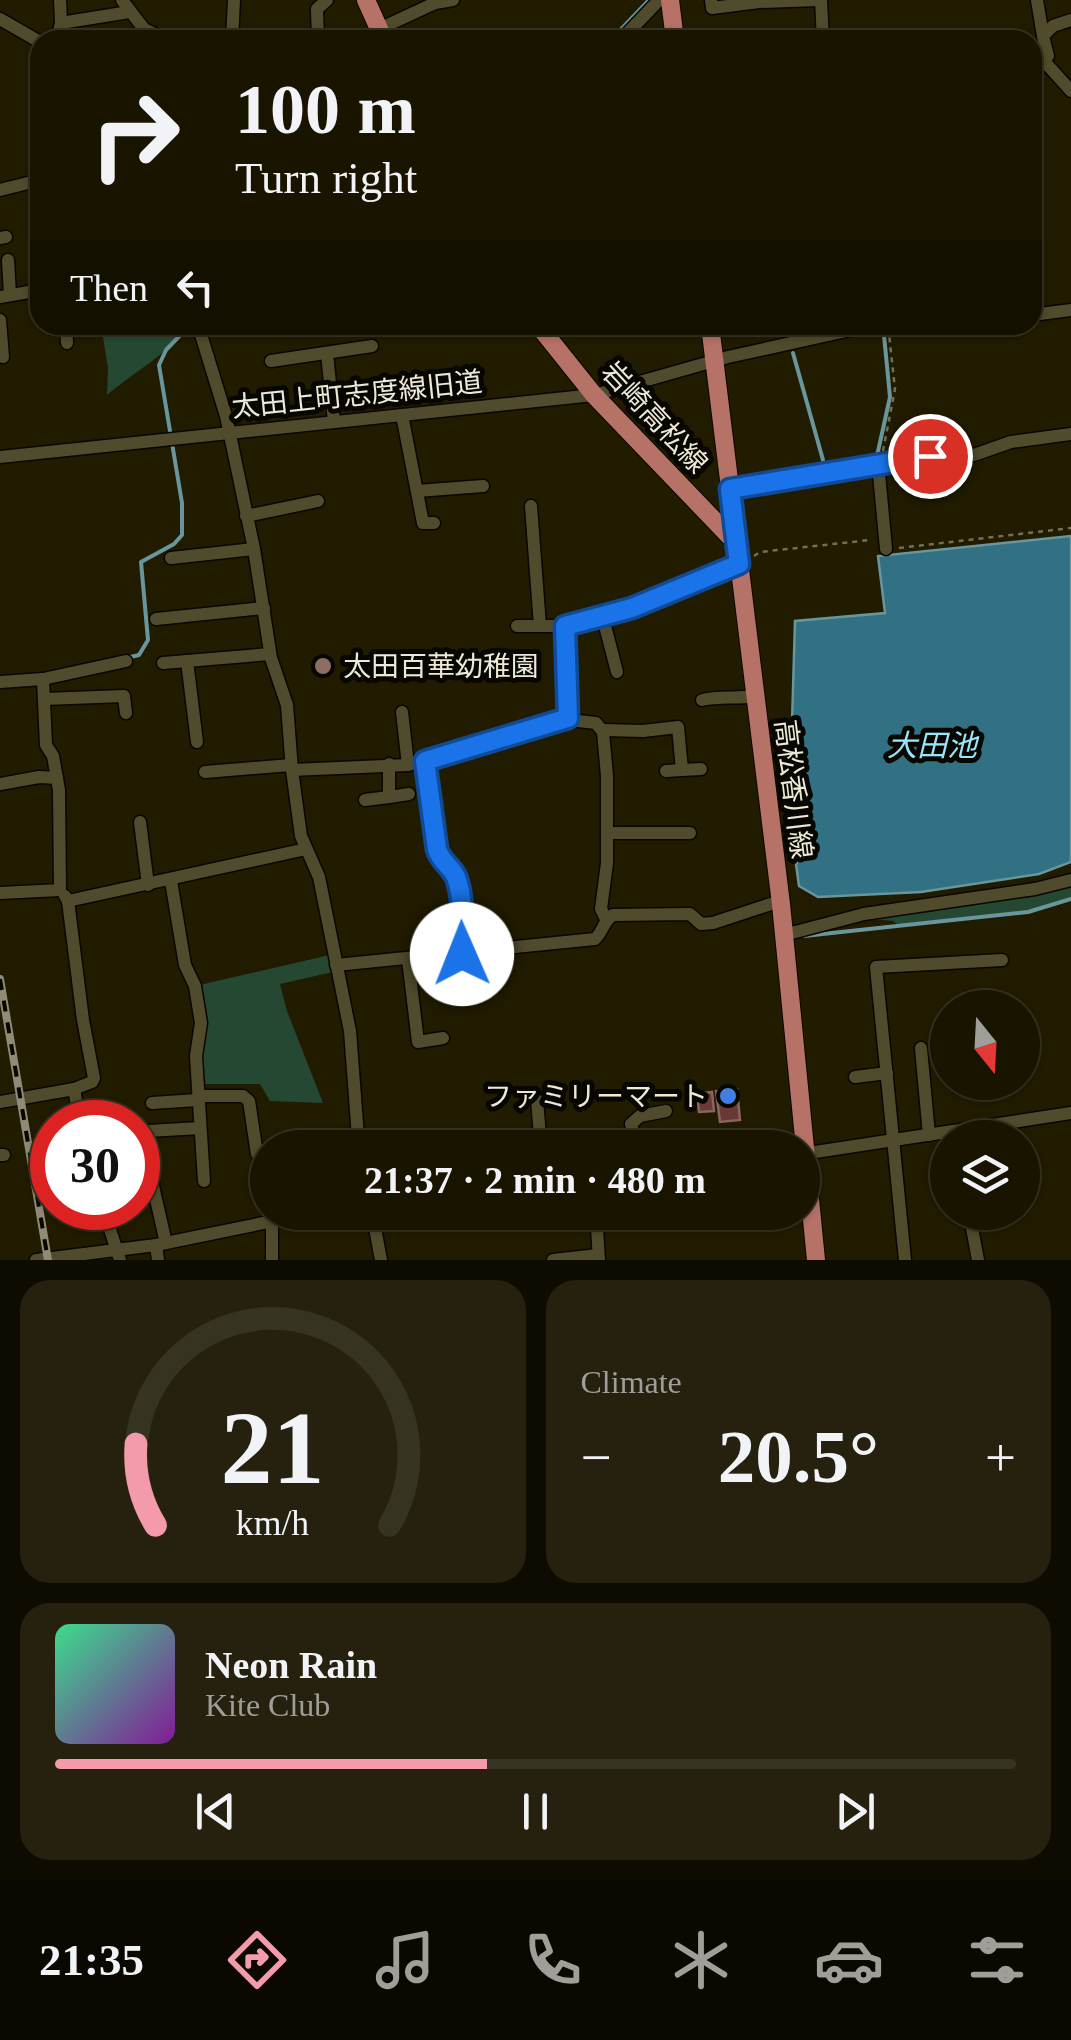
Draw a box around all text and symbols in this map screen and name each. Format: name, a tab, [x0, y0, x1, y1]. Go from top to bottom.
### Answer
icon: right	[70, 70, 200, 200]
text: 100 m	[235, 71, 416, 148]
text: Turn right	[235, 153, 417, 203]
icon: left	[168, 260, 223, 315]
text: Then	[70, 267, 148, 309]
street label: 岩崎高松線	[596, 356, 714, 479]
street label: 太田上町志度線旧道	[230, 366, 484, 423]
pin	[888, 414, 973, 499]
icon: arrive	[903, 429, 958, 484]
place label: 太田百華幼稚園	[343, 651, 539, 682]
marker: 太田百華幼稚園	[312, 655, 334, 677]
street label: 高松香川線	[770, 718, 817, 860]
water label: 大田池	[887, 729, 980, 762]
position arrow	[410, 902, 514, 1006]
north arrow	[930, 990, 1040, 1100]
map controls	[930, 990, 1040, 1230]
place label: ファミリーマート	[484, 1081, 708, 1112]
marker: ファミリーマート	[717, 1085, 739, 1107]
speed limit sign: 30	[30, 1100, 160, 1230]
button: layers	[930, 1120, 1040, 1230]
text: 21:37 · 2 min · 480 m	[364, 1159, 706, 1201]
text: Climate	[581, 1364, 682, 1400]
text: 21	[221, 1390, 325, 1505]
text: 20.5°	[718, 1415, 879, 1498]
text: −	[581, 1427, 612, 1488]
text: +	[985, 1427, 1016, 1488]
text: km/h	[236, 1503, 310, 1543]
text: Neon Rain	[205, 1644, 377, 1686]
text: Kite Club	[205, 1687, 330, 1723]
icon: previous	[188, 1784, 243, 1839]
icon: pause	[508, 1784, 563, 1839]
icon: next	[828, 1784, 883, 1839]
icon: directions	[222, 1925, 292, 1995]
icon: music	[370, 1925, 440, 1995]
icon: phone	[518, 1925, 588, 1995]
icon: climate	[666, 1925, 736, 1995]
icon: car	[814, 1925, 884, 1995]
icon: filters	[962, 1925, 1032, 1995]
text: 21:35	[39, 1935, 144, 1985]

